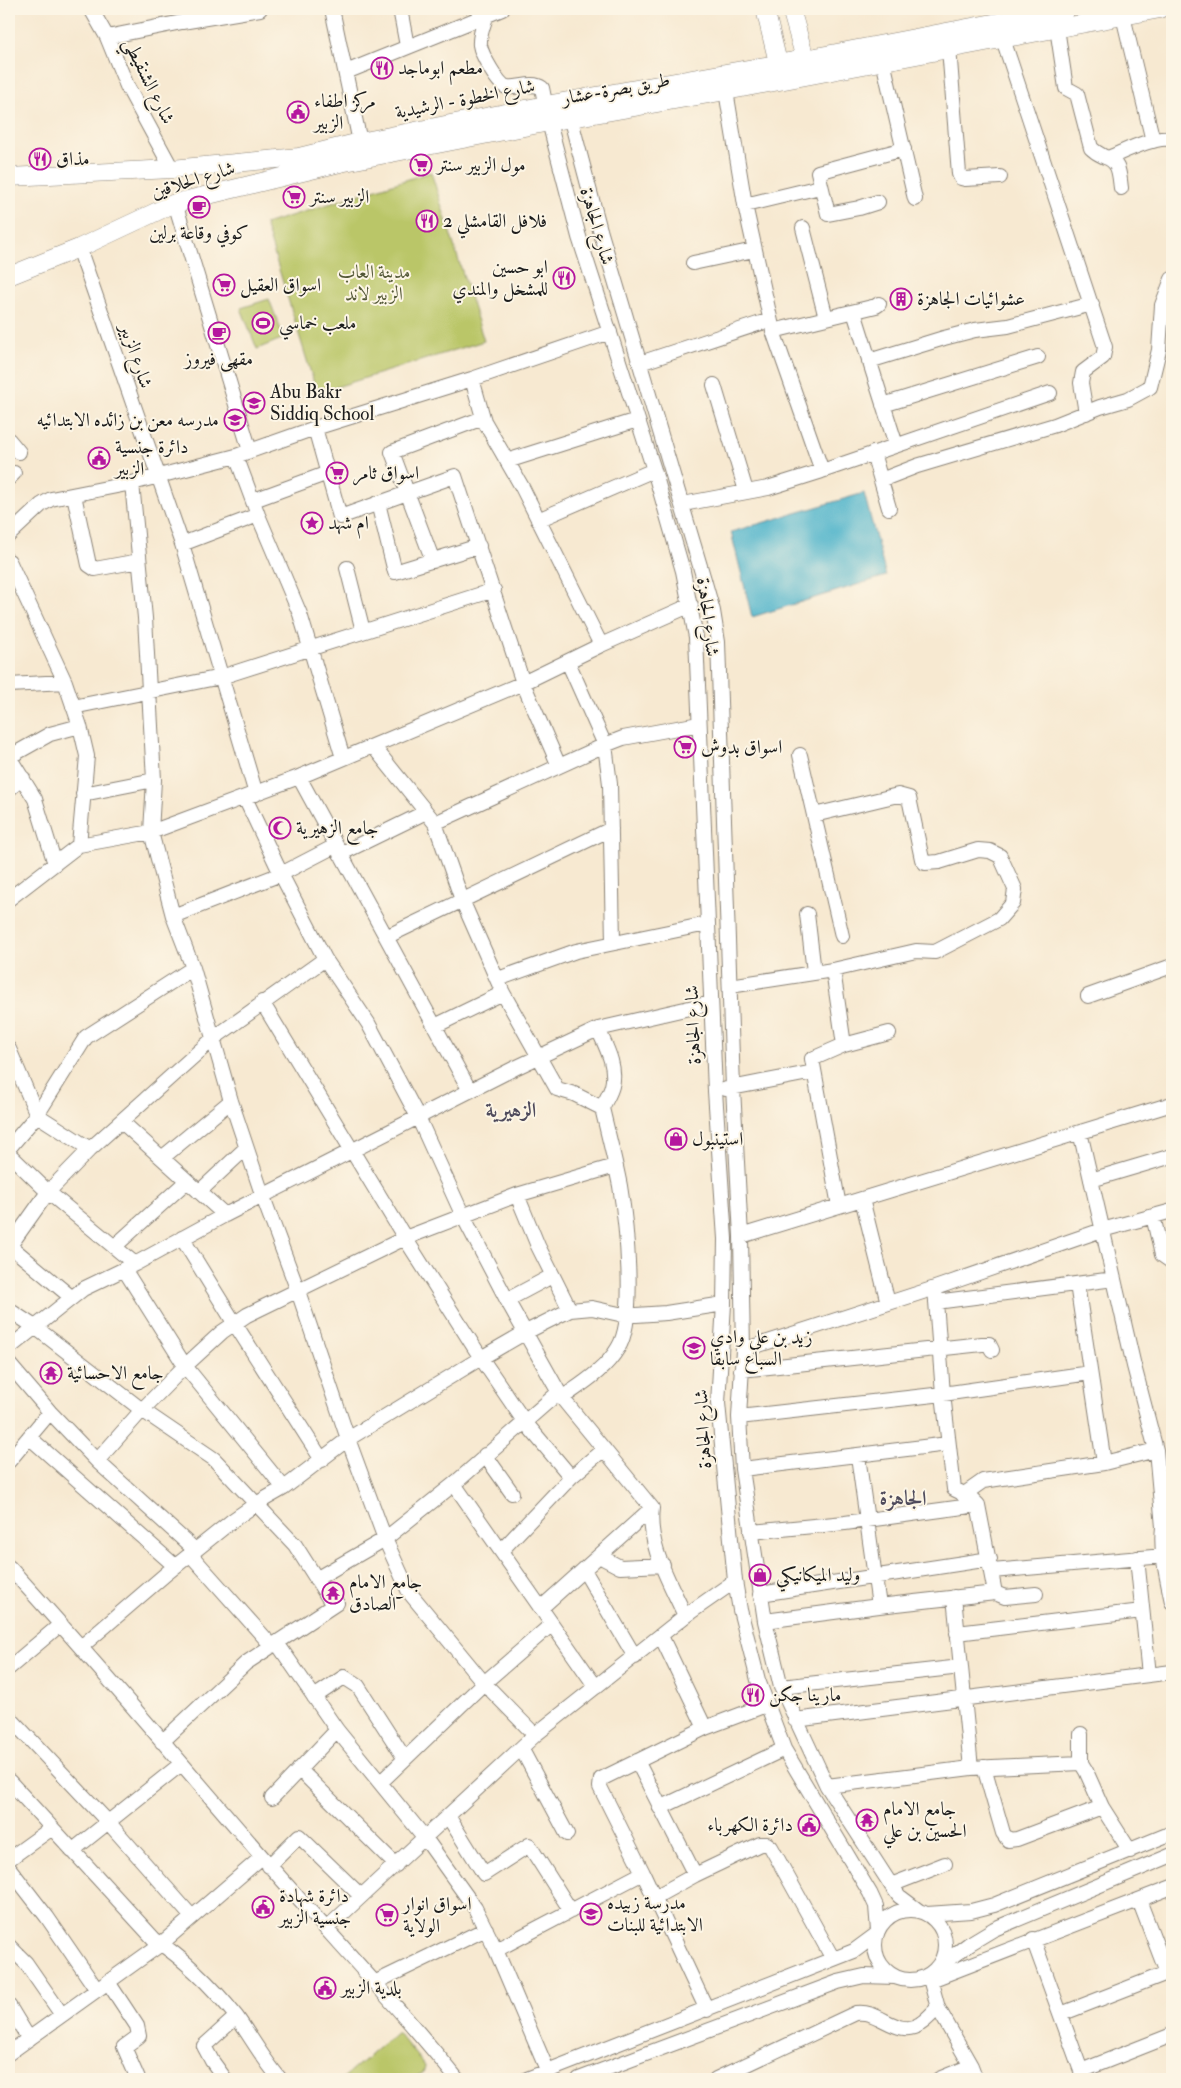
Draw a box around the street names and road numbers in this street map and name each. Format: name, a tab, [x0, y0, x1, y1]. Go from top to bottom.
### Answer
street label: شارع الشنقيطي	[112, 34, 180, 131]
street label: طريق بصرة-عشار	[558, 68, 672, 111]
street label: شارع الخطوة - الرشيدية	[393, 74, 538, 127]
street label: شارع الحلاقين	[148, 156, 239, 207]
street label: شارع الجاهزة	[572, 184, 620, 268]
street label: شارع الزبير	[110, 319, 158, 392]
street label: شارع الجاهزة	[688, 576, 725, 658]
street label: شارع الجاهزة	[680, 985, 709, 1065]
street label: شارع الجاهزة	[689, 1388, 720, 1469]

